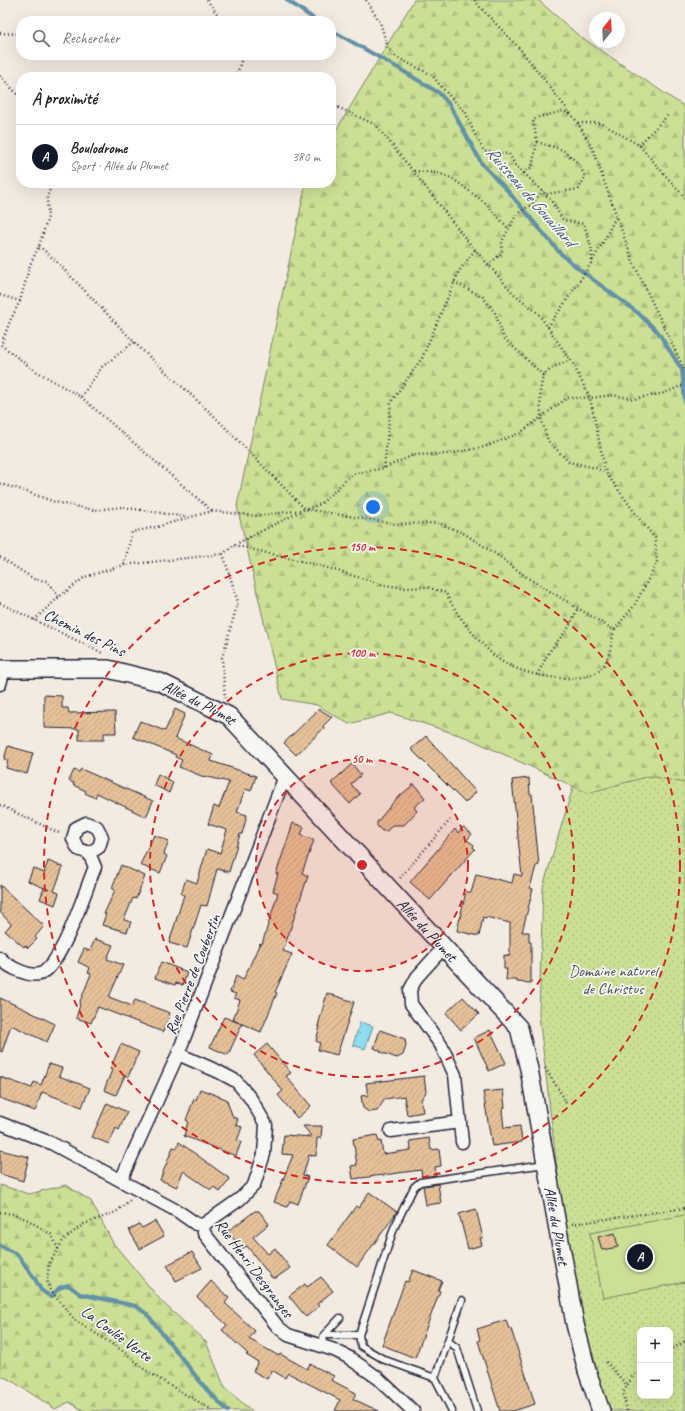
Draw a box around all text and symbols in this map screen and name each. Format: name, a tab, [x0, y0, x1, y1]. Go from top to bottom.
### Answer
north arrow	[589, 12, 625, 48]
search box	[16, 16, 336, 60]
icon: search	[30, 27, 52, 49]
text: Rechercher	[62, 29, 120, 48]
text: À proximité	[32, 88, 97, 109]
text: Boulodrome	[70, 139, 127, 158]
water label: Ruisseau de Gouaillard	[482, 142, 583, 255]
text: A	[42, 149, 48, 165]
text: 380 m	[292, 149, 320, 165]
text: Sport · Allée du Plumet	[70, 158, 168, 174]
your location	[363, 497, 383, 517]
text: 150 m	[349, 539, 376, 555]
street label: Chemin des Pins	[41, 605, 130, 662]
text: 100 m	[349, 645, 376, 661]
street label: Allée du Plumet	[159, 676, 242, 730]
text: 50 m	[352, 751, 373, 767]
centre of rings	[355, 858, 369, 872]
street label: Allée du Plumet	[392, 894, 462, 967]
street label: Rue Pierre de Coubertin	[161, 911, 225, 1037]
park label: Domaine naturel de Christus	[569, 961, 660, 999]
street label: Allée du Plumet	[539, 1185, 573, 1268]
street label: Rue Henri Desgranges	[211, 1215, 299, 1323]
pin: A	[627, 1242, 653, 1272]
street label: La Coulée Verte	[77, 1301, 157, 1367]
map controls	[637, 1327, 673, 1399]
button: +	[637, 1327, 673, 1363]
button: −	[637, 1363, 673, 1399]

